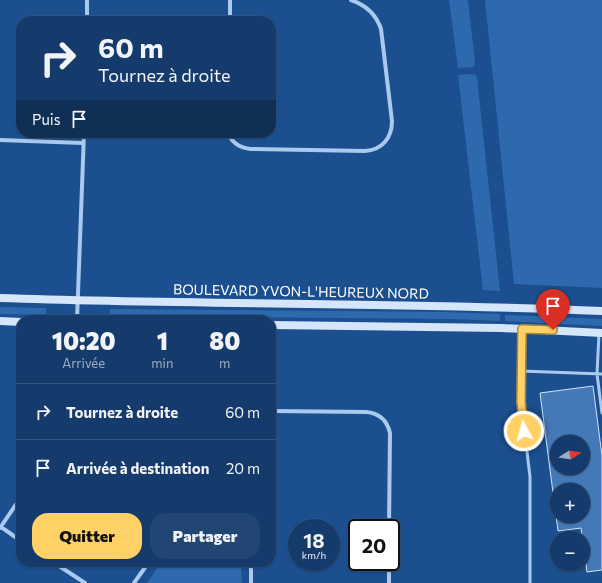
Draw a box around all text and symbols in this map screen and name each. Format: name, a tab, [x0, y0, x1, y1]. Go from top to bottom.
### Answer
text: 60 m	[98, 30, 164, 64]
icon: right	[32, 32, 84, 84]
text: Tournez à droite	[98, 64, 231, 86]
icon: arrive	[68, 108, 90, 130]
text: Puis	[32, 110, 60, 128]
street label: BOULEVARD YVON-L'HEUREUX NORD	[173, 280, 429, 302]
pin	[536, 289, 570, 330]
icon: arrive	[542, 295, 564, 317]
text: 10:20	[52, 326, 116, 355]
text: 1	[157, 326, 168, 355]
text: 80	[209, 326, 240, 355]
text: Arrivée	[62, 355, 105, 371]
text: min	[151, 355, 173, 371]
text: m	[219, 355, 230, 371]
icon: right	[32, 401, 54, 423]
text: Tournez à droite	[66, 403, 178, 421]
text: 60 m	[225, 403, 260, 421]
position arrow	[503, 410, 545, 452]
north arrow	[550, 435, 590, 475]
map controls	[550, 435, 590, 571]
icon: arrive	[32, 457, 54, 479]
text: Arrivée à destination	[66, 459, 209, 477]
text: 20 m	[226, 459, 260, 477]
button: +	[550, 483, 590, 523]
button: Quitter	[32, 513, 142, 559]
button: Partager	[150, 513, 260, 559]
speed limit sign: 20	[348, 519, 400, 571]
text: 18	[303, 528, 325, 552]
button: −	[550, 531, 590, 571]
text: km/h	[302, 549, 326, 561]

